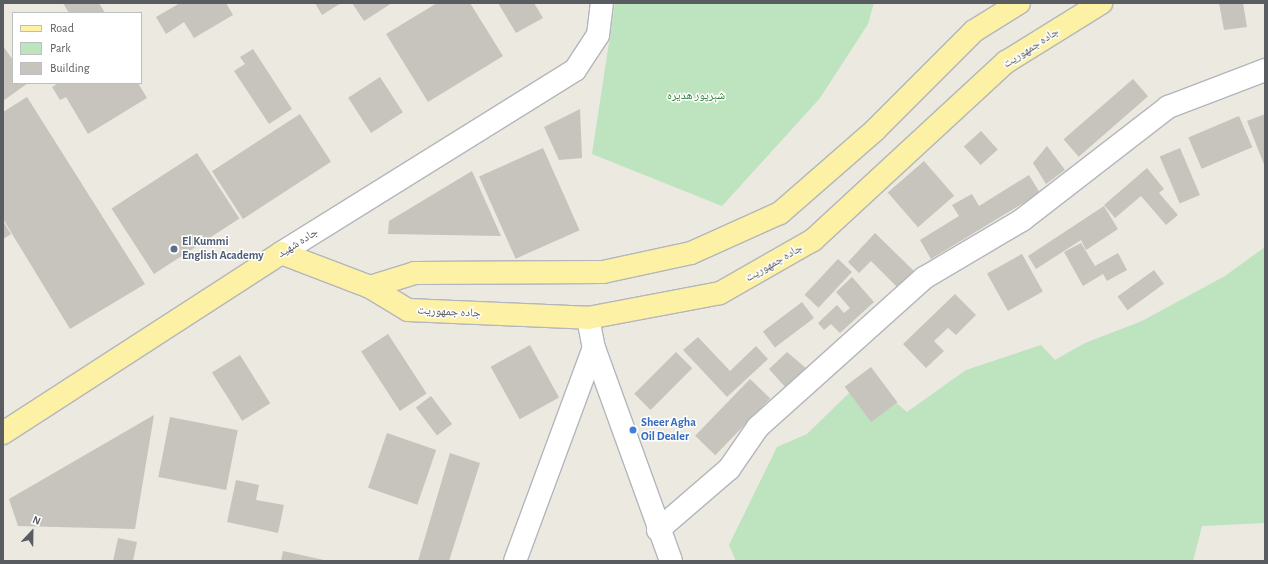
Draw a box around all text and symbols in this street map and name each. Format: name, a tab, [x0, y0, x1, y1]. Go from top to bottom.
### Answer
legend	[12, 12, 142, 84]
text: Road	[50, 22, 74, 34]
street label: جاده جمهوریت	[1000, 25, 1062, 71]
text: Park	[50, 42, 71, 54]
text: Building	[50, 62, 90, 74]
park label: شېرپور هديره	[667, 89, 725, 103]
street label: جاده شهید	[275, 225, 321, 261]
place label: El Kummi English Academy	[182, 235, 264, 263]
street label: جاده جمهوریت	[743, 241, 805, 285]
marker: El Kummi English Academy	[169, 244, 179, 254]
street label: جاده جمهوریت	[417, 303, 481, 321]
place label: Sheer Agha Oil Dealer	[641, 416, 696, 444]
marker: Sheer Agha Oil Dealer	[628, 425, 638, 435]
north arrow	[12, 512, 52, 552]
text: N	[31, 514, 42, 527]

